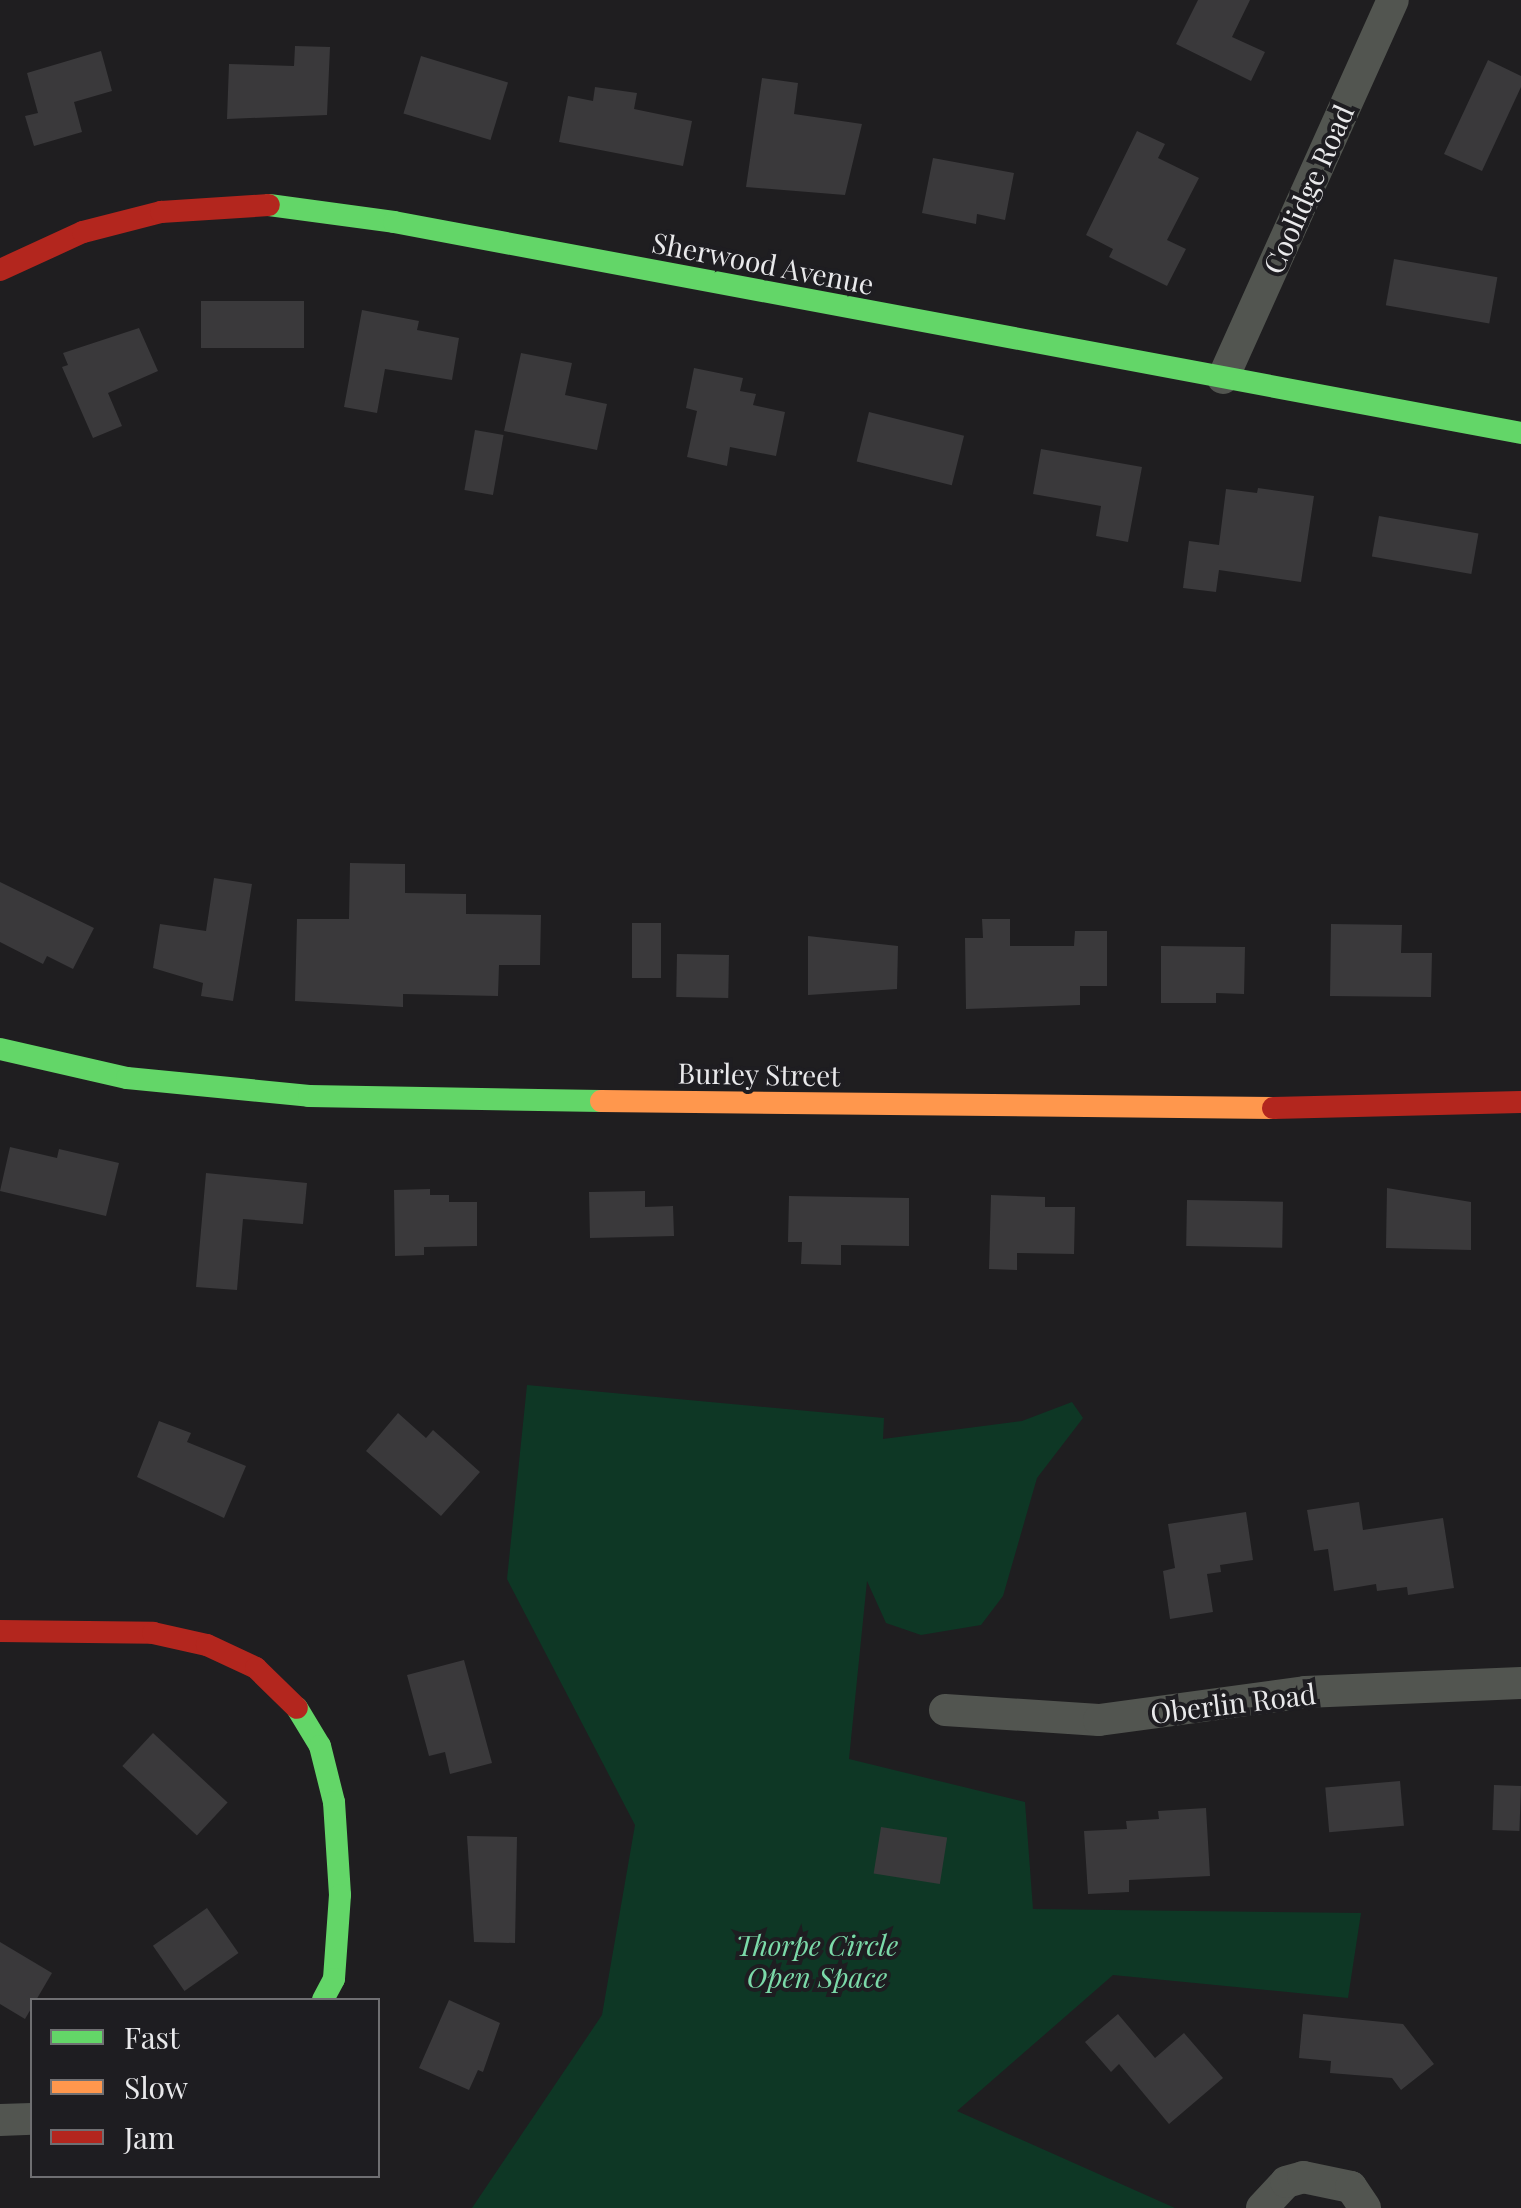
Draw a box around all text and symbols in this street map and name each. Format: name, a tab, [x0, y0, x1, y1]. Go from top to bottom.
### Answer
street label: Coolidge Road	[1256, 99, 1360, 279]
street label: Sherwood Avenue	[649, 225, 877, 301]
street label: Burley Street	[677, 1056, 841, 1092]
street label: Oberlin Road	[1148, 1676, 1318, 1730]
park label: Thorpe Circle Open Space	[736, 1928, 898, 1994]
legend	[30, 1998, 380, 2178]
text: Fast	[124, 2017, 180, 2057]
text: Slow	[124, 2067, 188, 2107]
text: Jam	[124, 2117, 175, 2157]

